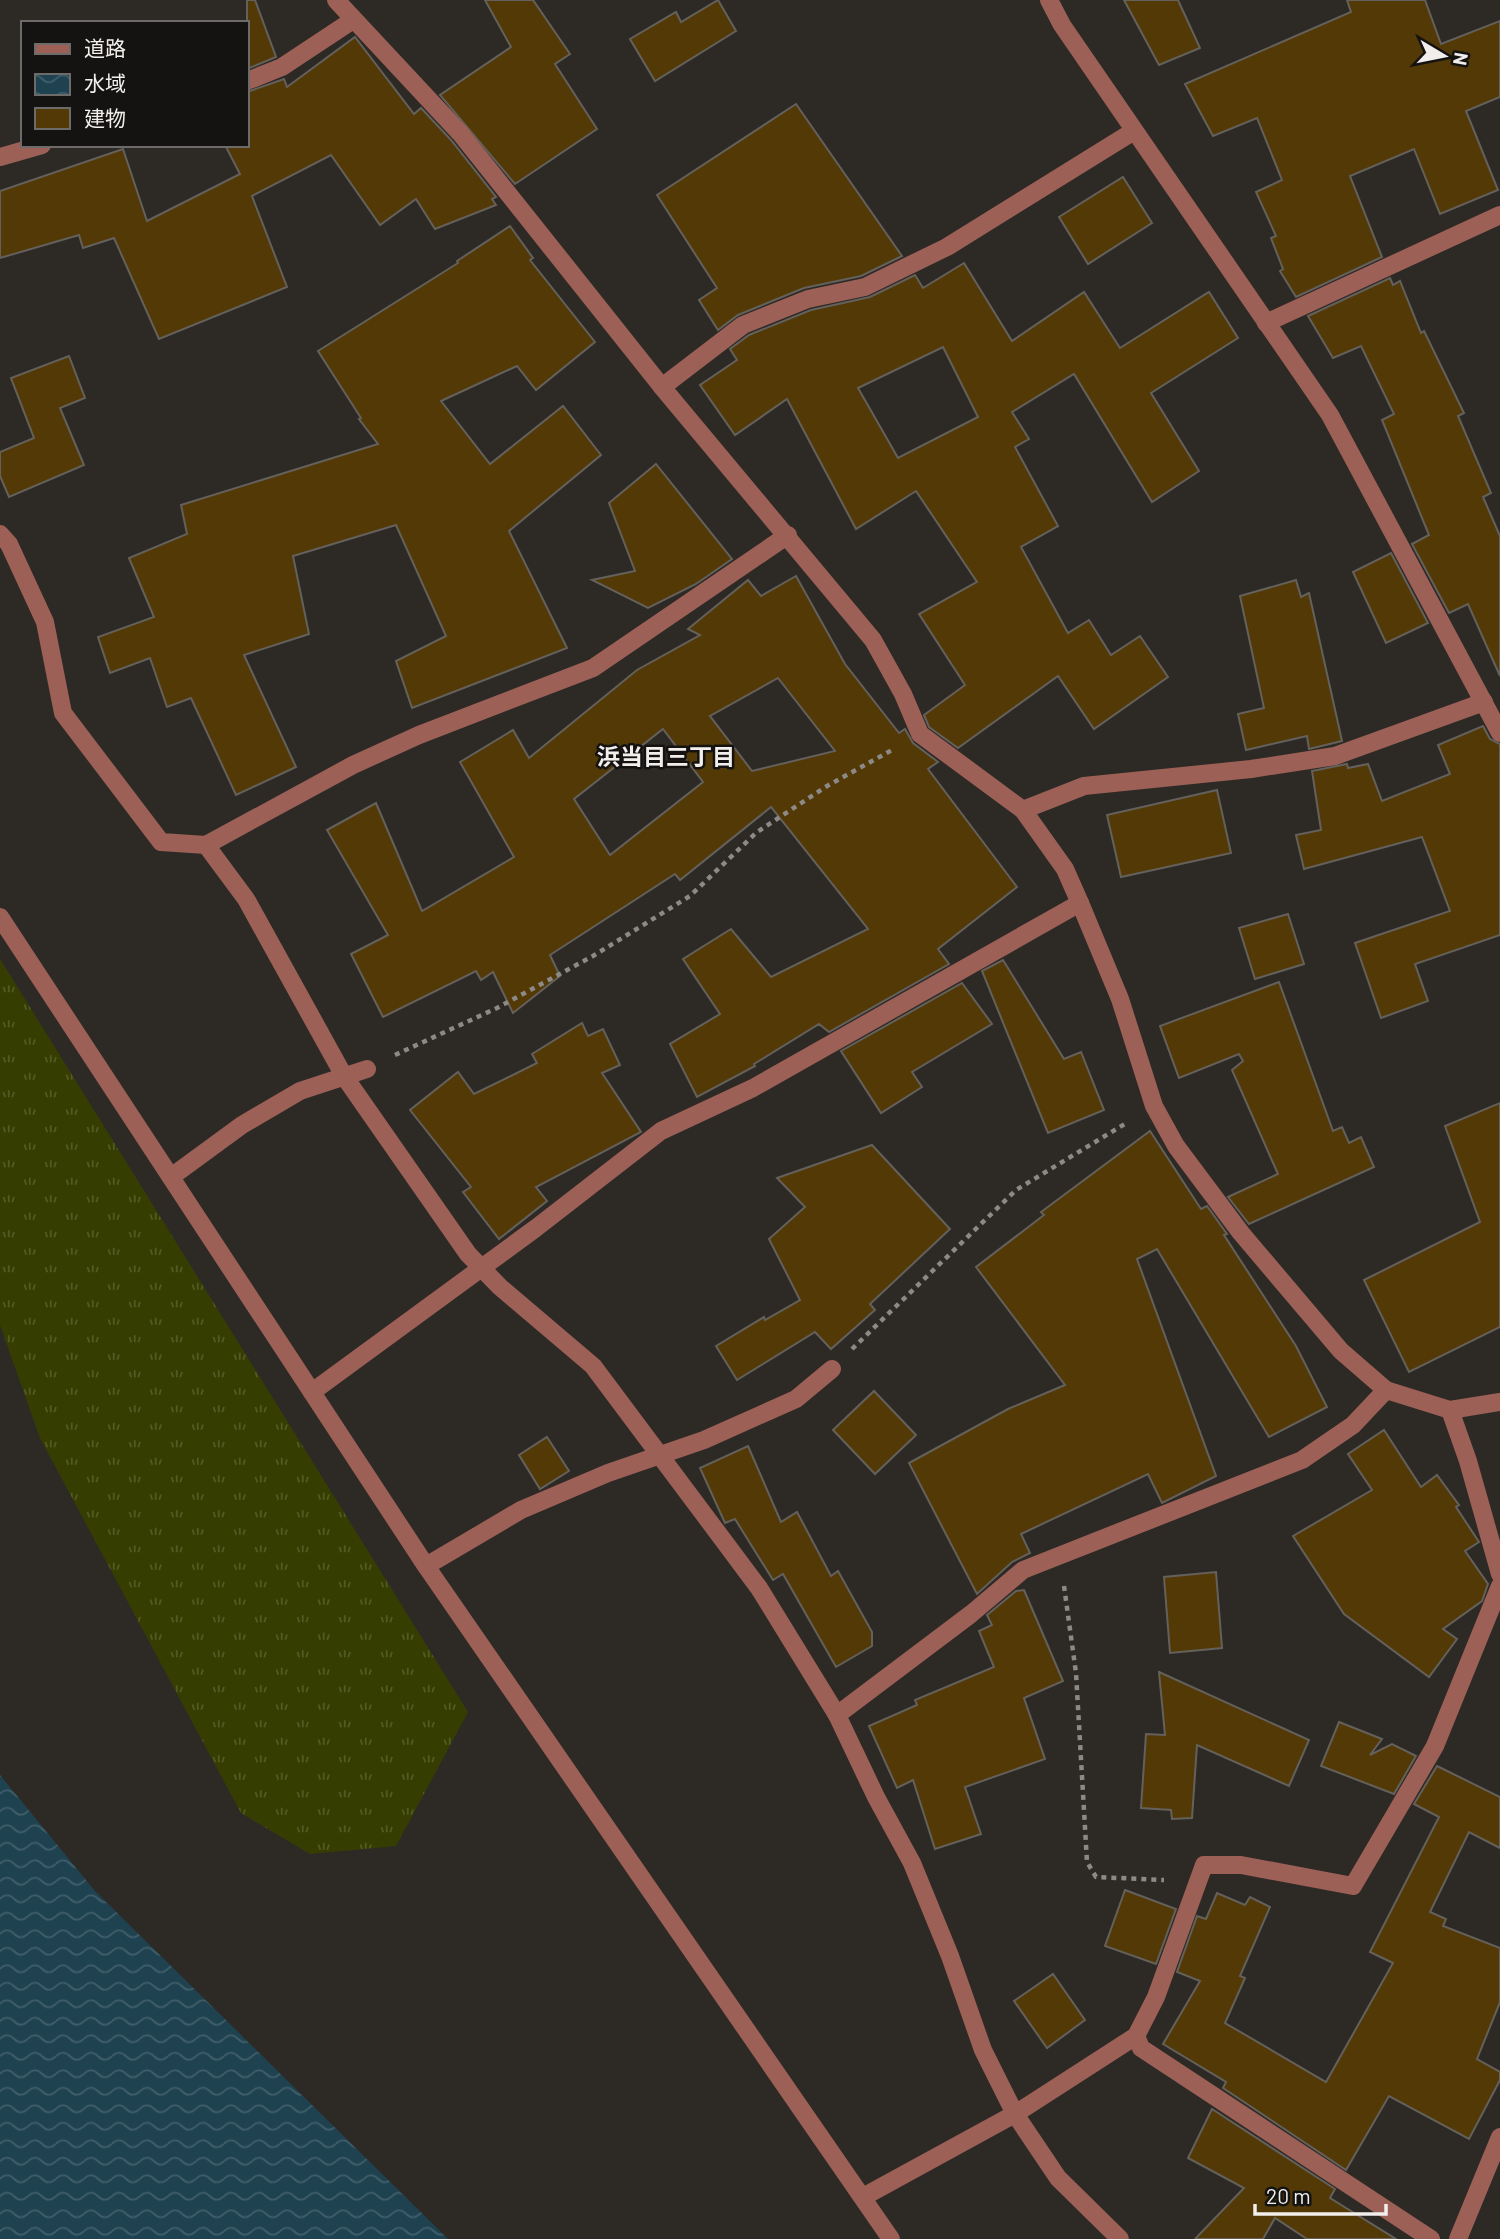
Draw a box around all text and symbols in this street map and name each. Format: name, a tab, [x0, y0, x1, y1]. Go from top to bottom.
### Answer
legend	[21, 21, 248, 147]
north arrow	[1409, 21, 1479, 91]
text: 道路	[84, 35, 126, 60]
text: N	[1449, 51, 1474, 67]
text: 水域	[84, 70, 126, 95]
text: 建物	[84, 105, 126, 130]
district label: 浜当目三丁目	[597, 742, 735, 770]
scale bar	[1255, 2172, 1386, 2216]
text: 20 m	[1266, 2183, 1311, 2208]

